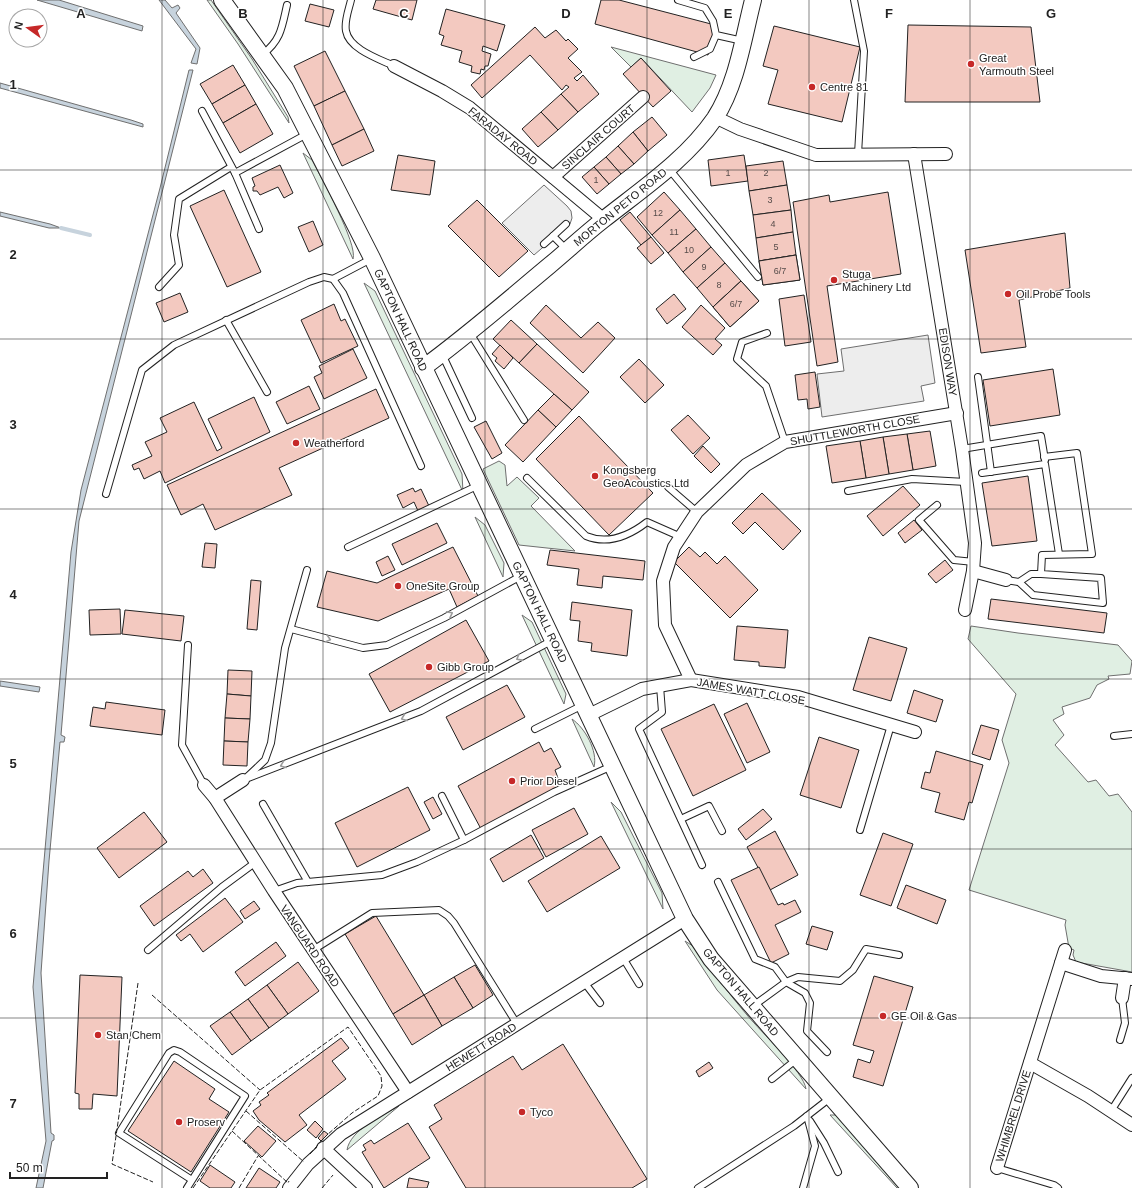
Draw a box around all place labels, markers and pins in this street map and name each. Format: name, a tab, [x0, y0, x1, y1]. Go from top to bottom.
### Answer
place label: Great Yarmouth Steel	[979, 52, 1054, 77]
marker: Great Yarmouth Steel	[966, 59, 976, 69]
place label: Centre 81	[820, 81, 868, 93]
marker: Centre 81	[807, 82, 817, 92]
place label: Stuga Machinery Ltd	[842, 268, 911, 293]
marker: Stuga Machinery Ltd	[829, 275, 839, 285]
place label: Oil Probe Tools	[1016, 288, 1091, 300]
marker: Oil Probe Tools	[1003, 289, 1013, 299]
place label: Weatherford	[304, 437, 364, 449]
marker: Weatherford	[291, 438, 301, 448]
place label: Kongsberg GeoAcoustics Ltd	[603, 464, 689, 489]
marker: Kongsberg GeoAcoustics Ltd	[590, 471, 600, 481]
place label: OneSite Group	[406, 580, 479, 592]
marker: OneSite Group	[393, 581, 403, 591]
place label: Gibb Group	[437, 661, 494, 673]
marker: Gibb Group	[424, 662, 434, 672]
place label: Prior Diesel	[520, 775, 577, 787]
marker: Prior Diesel	[507, 776, 517, 786]
place label: GE Oil & Gas	[891, 1010, 958, 1022]
marker: GE Oil & Gas	[878, 1011, 888, 1021]
place label: Stan Chem	[106, 1029, 161, 1041]
marker: Stan Chem	[93, 1030, 103, 1040]
place label: Tyco	[530, 1106, 553, 1118]
marker: Tyco	[517, 1107, 527, 1117]
place label: Proserv	[187, 1116, 225, 1128]
marker: Proserv	[174, 1117, 184, 1127]

